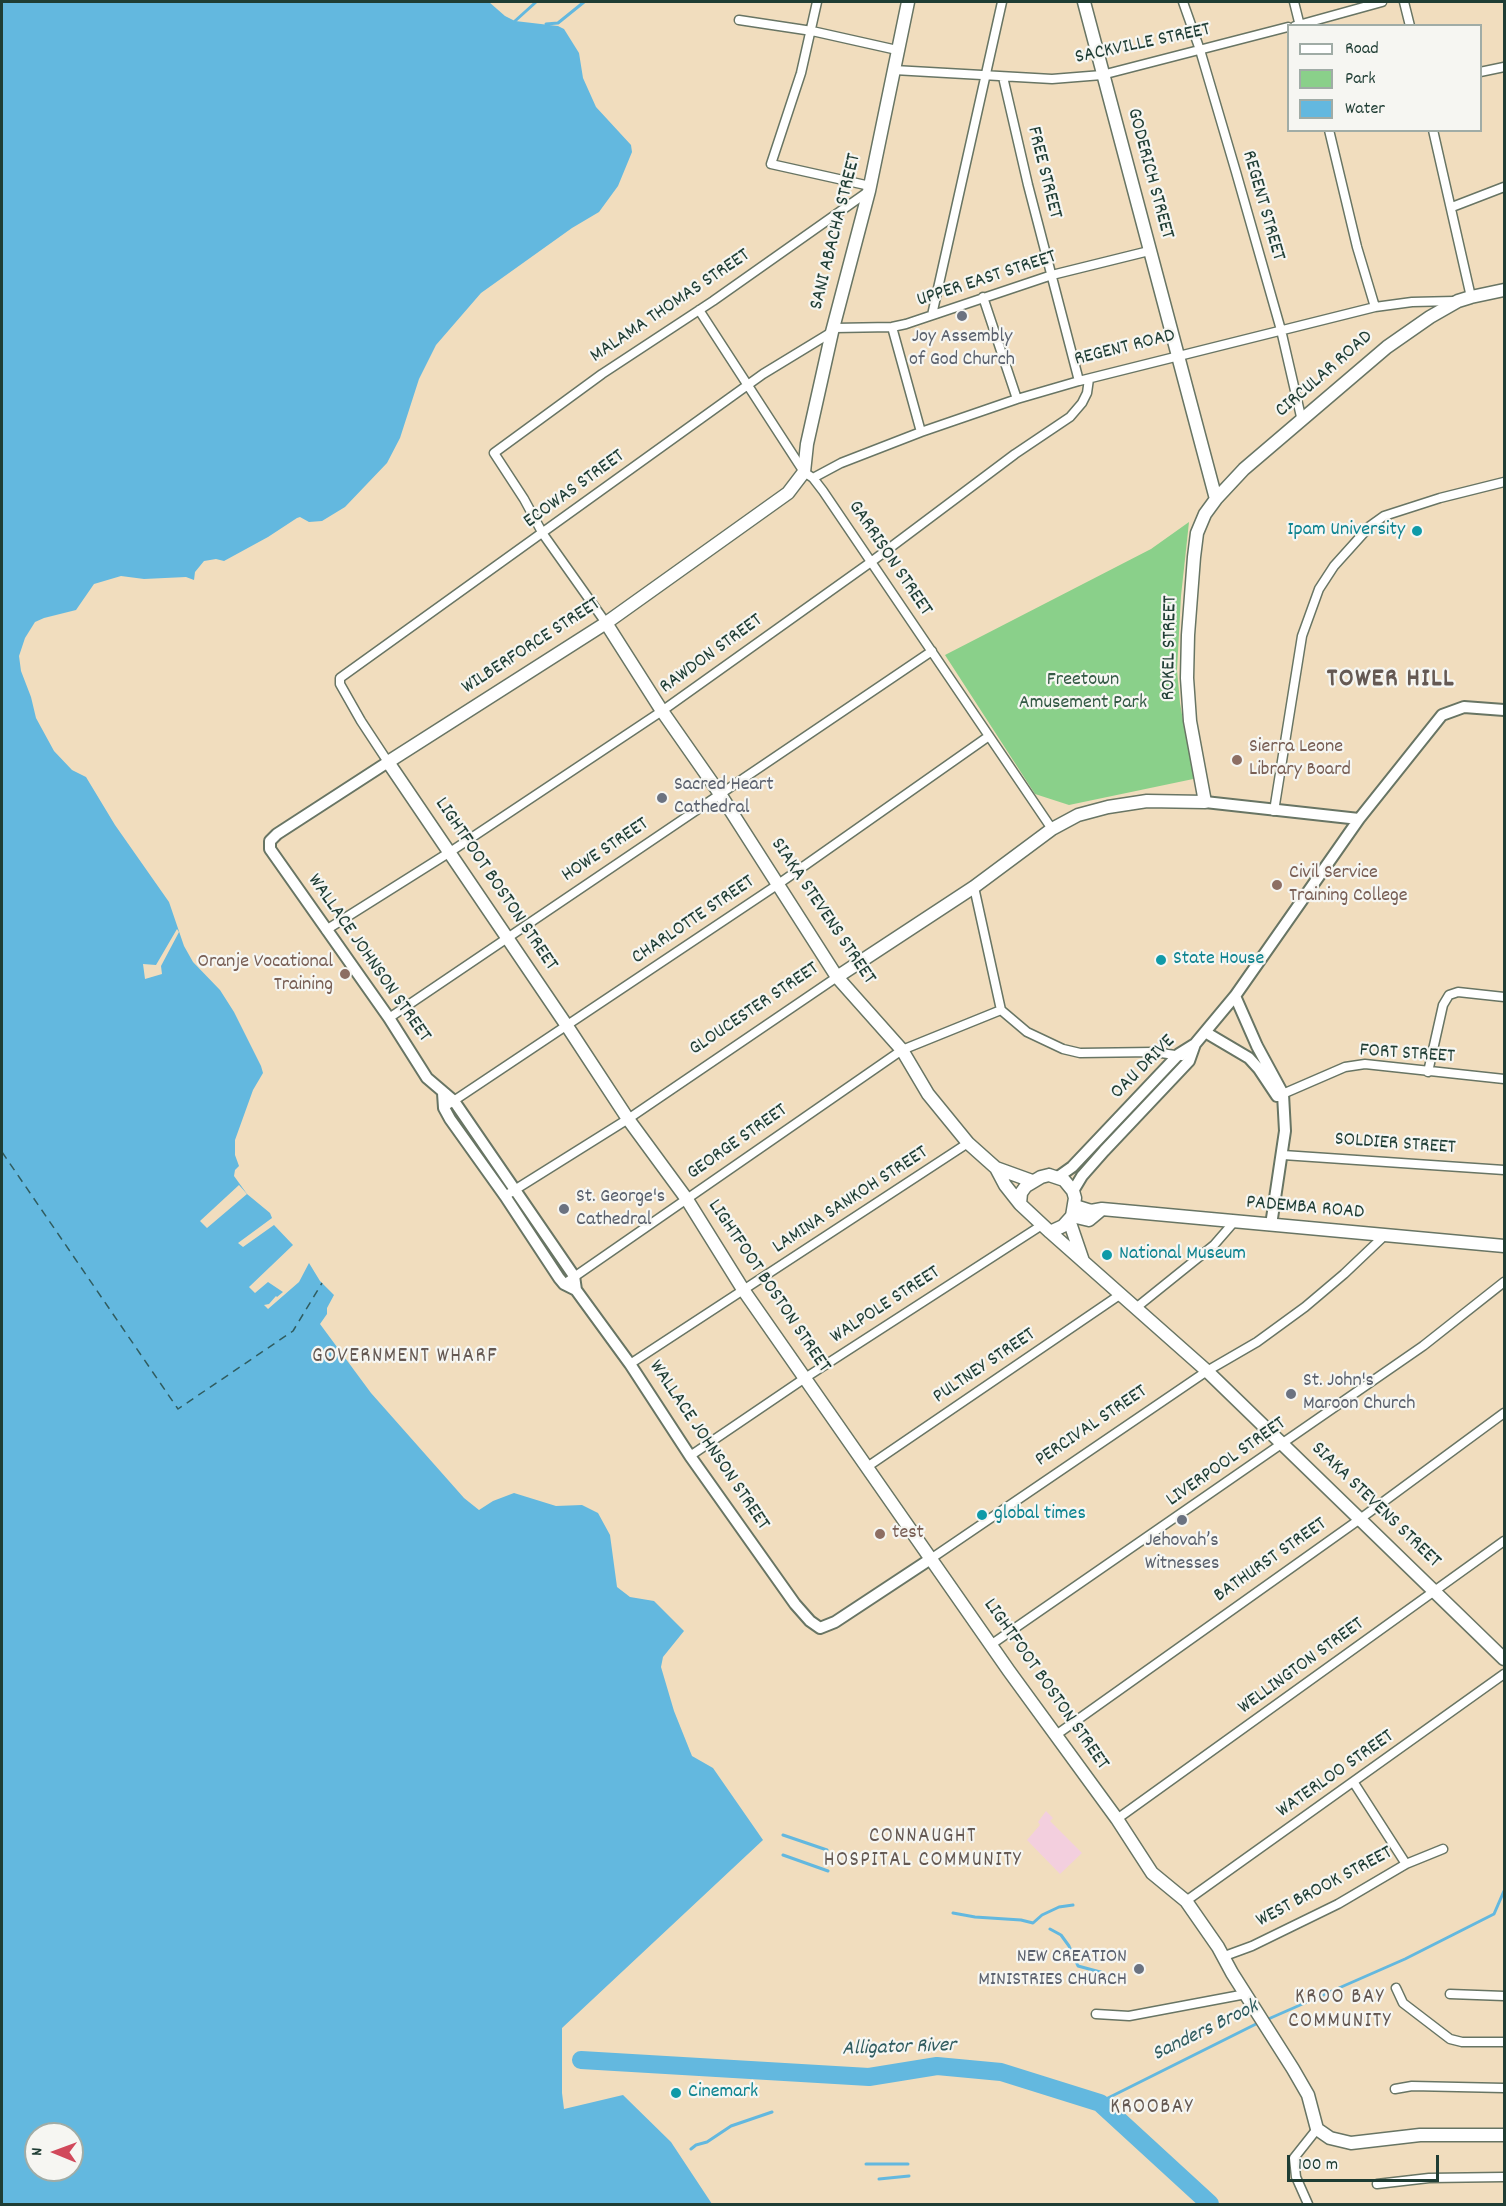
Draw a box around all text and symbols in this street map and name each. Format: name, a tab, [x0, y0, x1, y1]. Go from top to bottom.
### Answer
street label: SACKVILLE STREET	[1073, 19, 1213, 71]
legend	[1287, 24, 1482, 132]
text: Road	[1345, 37, 1379, 62]
text: Park	[1345, 67, 1376, 92]
text: Water	[1345, 97, 1385, 122]
street label: GODERICH STREET	[1120, 106, 1178, 242]
street label: FREE STREET	[1020, 124, 1066, 222]
street label: REGENT STREET	[1235, 148, 1289, 264]
street label: SANI ABACHA STREET	[806, 151, 868, 313]
street label: MALAMA THOMAS STREET	[587, 245, 755, 369]
street label: UPPER EAST STREET	[914, 246, 1060, 314]
marker: Joy Assembly of God Church	[955, 309, 969, 323]
street label: REGENT ROAD	[1072, 325, 1178, 373]
place label: Joy Assembly of God Church	[909, 326, 1015, 373]
street label: CIRCULAR ROAD	[1271, 326, 1379, 424]
street label: ECOWAS STREET	[520, 445, 630, 535]
street label: GARRISON STREET	[842, 497, 936, 621]
place label: Ipam University	[1287, 519, 1405, 543]
marker: Ipam University	[1410, 524, 1424, 538]
street label: WILBERFORCE STREET	[458, 593, 606, 701]
street label: ROKEL STREET	[1158, 595, 1184, 701]
street label: RAWDON STREET	[656, 610, 768, 700]
district label: TOWER HILL	[1327, 665, 1455, 697]
park label: Freetown Amusement Park	[1019, 669, 1147, 716]
place label: Sierra Leone Library Board	[1249, 736, 1351, 783]
marker: Sierra Leone Library Board	[1230, 753, 1244, 767]
place label: Sacred Heart Cathedral	[674, 774, 774, 821]
marker: Sacred Heart Cathedral	[655, 791, 669, 805]
street label: LIGHTFOOT BOSTON STREET	[428, 794, 562, 976]
street label: HOWE STREET	[558, 813, 654, 889]
street label: SIAKA STEVENS STREET	[764, 834, 880, 990]
place label: Civil Service Training College	[1289, 862, 1408, 909]
street label: WALLACE JOHNSON STREET	[301, 870, 435, 1048]
street label: CHARLOTTE STREET	[628, 871, 760, 971]
marker: Civil Service Training College	[1270, 878, 1284, 892]
place label: State House	[1173, 948, 1264, 972]
place label: Oranje Vocational Training	[198, 951, 333, 998]
marker: State House	[1154, 953, 1168, 967]
street label: GLOUCESTER STREET	[686, 958, 824, 1062]
marker: Oranje Vocational Training	[338, 967, 352, 981]
street label: OAU DRIVE	[1107, 1031, 1181, 1105]
street label: FORT STREET	[1359, 1040, 1455, 1070]
street label: GEORGE STREET	[683, 1100, 793, 1186]
street label: SOLDIER STREET	[1334, 1129, 1456, 1161]
street label: LAMINA SANKOH STREET	[769, 1142, 933, 1260]
place label: St. George's Cathedral	[576, 1186, 665, 1233]
street label: PADEMBA ROAD	[1245, 1192, 1365, 1226]
street label: LIGHTFOOT BOSTON STREET	[701, 1196, 835, 1378]
marker: St. George's Cathedral	[557, 1202, 571, 1216]
place label: National Museum	[1119, 1243, 1246, 1267]
marker: National Museum	[1100, 1248, 1114, 1262]
street label: WALPOLE STREET	[827, 1262, 945, 1350]
street label: PULTNEY STREET	[929, 1324, 1041, 1410]
district label: GOVERNMENT WHARF	[312, 1345, 498, 1371]
street label: WALLACE JOHNSON STREET	[642, 1357, 774, 1535]
place label: St. John's Maroon Church	[1303, 1370, 1415, 1417]
street label: PERCIVAL STREET	[1031, 1381, 1153, 1473]
marker: St. John's Maroon Church	[1284, 1387, 1298, 1401]
street label: LIVERPOOL STREET	[1163, 1413, 1291, 1513]
street label: SIAKA STEVENS STREET	[1305, 1438, 1445, 1574]
place label: global times	[994, 1503, 1086, 1527]
marker: global times	[975, 1508, 989, 1522]
marker: Jehovah’s Witnesses	[1175, 1513, 1189, 1527]
street label: BATHURST STREET	[1210, 1513, 1332, 1609]
place label: test	[892, 1522, 924, 1546]
marker: test	[873, 1527, 887, 1541]
place label: Jehovah’s Witnesses	[1145, 1530, 1219, 1577]
street label: LIGHTFOOT BOSTON STREET	[977, 1595, 1113, 1775]
street label: WELLINGTON STREET	[1234, 1613, 1370, 1721]
street label: WATERLOO STREET	[1273, 1726, 1399, 1824]
district label: CONNAUGHT HOSPITAL COMMUNITY	[824, 1825, 1022, 1875]
street label: WEST BROOK STREET	[1253, 1842, 1397, 1934]
place label: NEW CREATION MINISTRIES CHURCH	[978, 1946, 1127, 1993]
marker: NEW CREATION MINISTRIES CHURCH	[1132, 1962, 1146, 1976]
district label: KROO BAY COMMUNITY	[1288, 1986, 1392, 2036]
water label: Sanders Brook	[1149, 1996, 1263, 2068]
water label: Alligator River	[842, 2034, 956, 2064]
place label: Cinemark	[688, 2081, 758, 2105]
marker: Cinemark	[669, 2086, 683, 2100]
district label: KROOBAY	[1110, 2096, 1194, 2122]
north arrow	[24, 2122, 84, 2182]
scale bar	[1290, 2143, 1442, 2181]
text: N	[26, 2148, 49, 2156]
text: 100 m	[1298, 2153, 1338, 2178]

